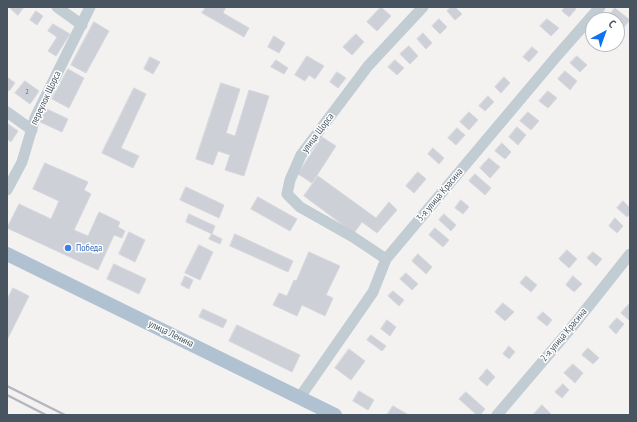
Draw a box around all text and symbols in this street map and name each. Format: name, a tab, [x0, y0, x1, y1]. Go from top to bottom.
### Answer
north arrow	[585, 12, 625, 52]
text: С	[606, 17, 619, 31]
street label: переулок Щорса	[28, 69, 64, 127]
house number: 2	[25, 87, 29, 97]
street label: улица Щорса	[299, 111, 337, 155]
street label: 3-я улица Красина	[414, 166, 466, 224]
place label: Победа	[76, 242, 102, 254]
marker: Победа	[63, 243, 73, 253]
street label: 2-я улица Красина	[538, 306, 590, 364]
street label: улица Ленина	[146, 318, 196, 350]

